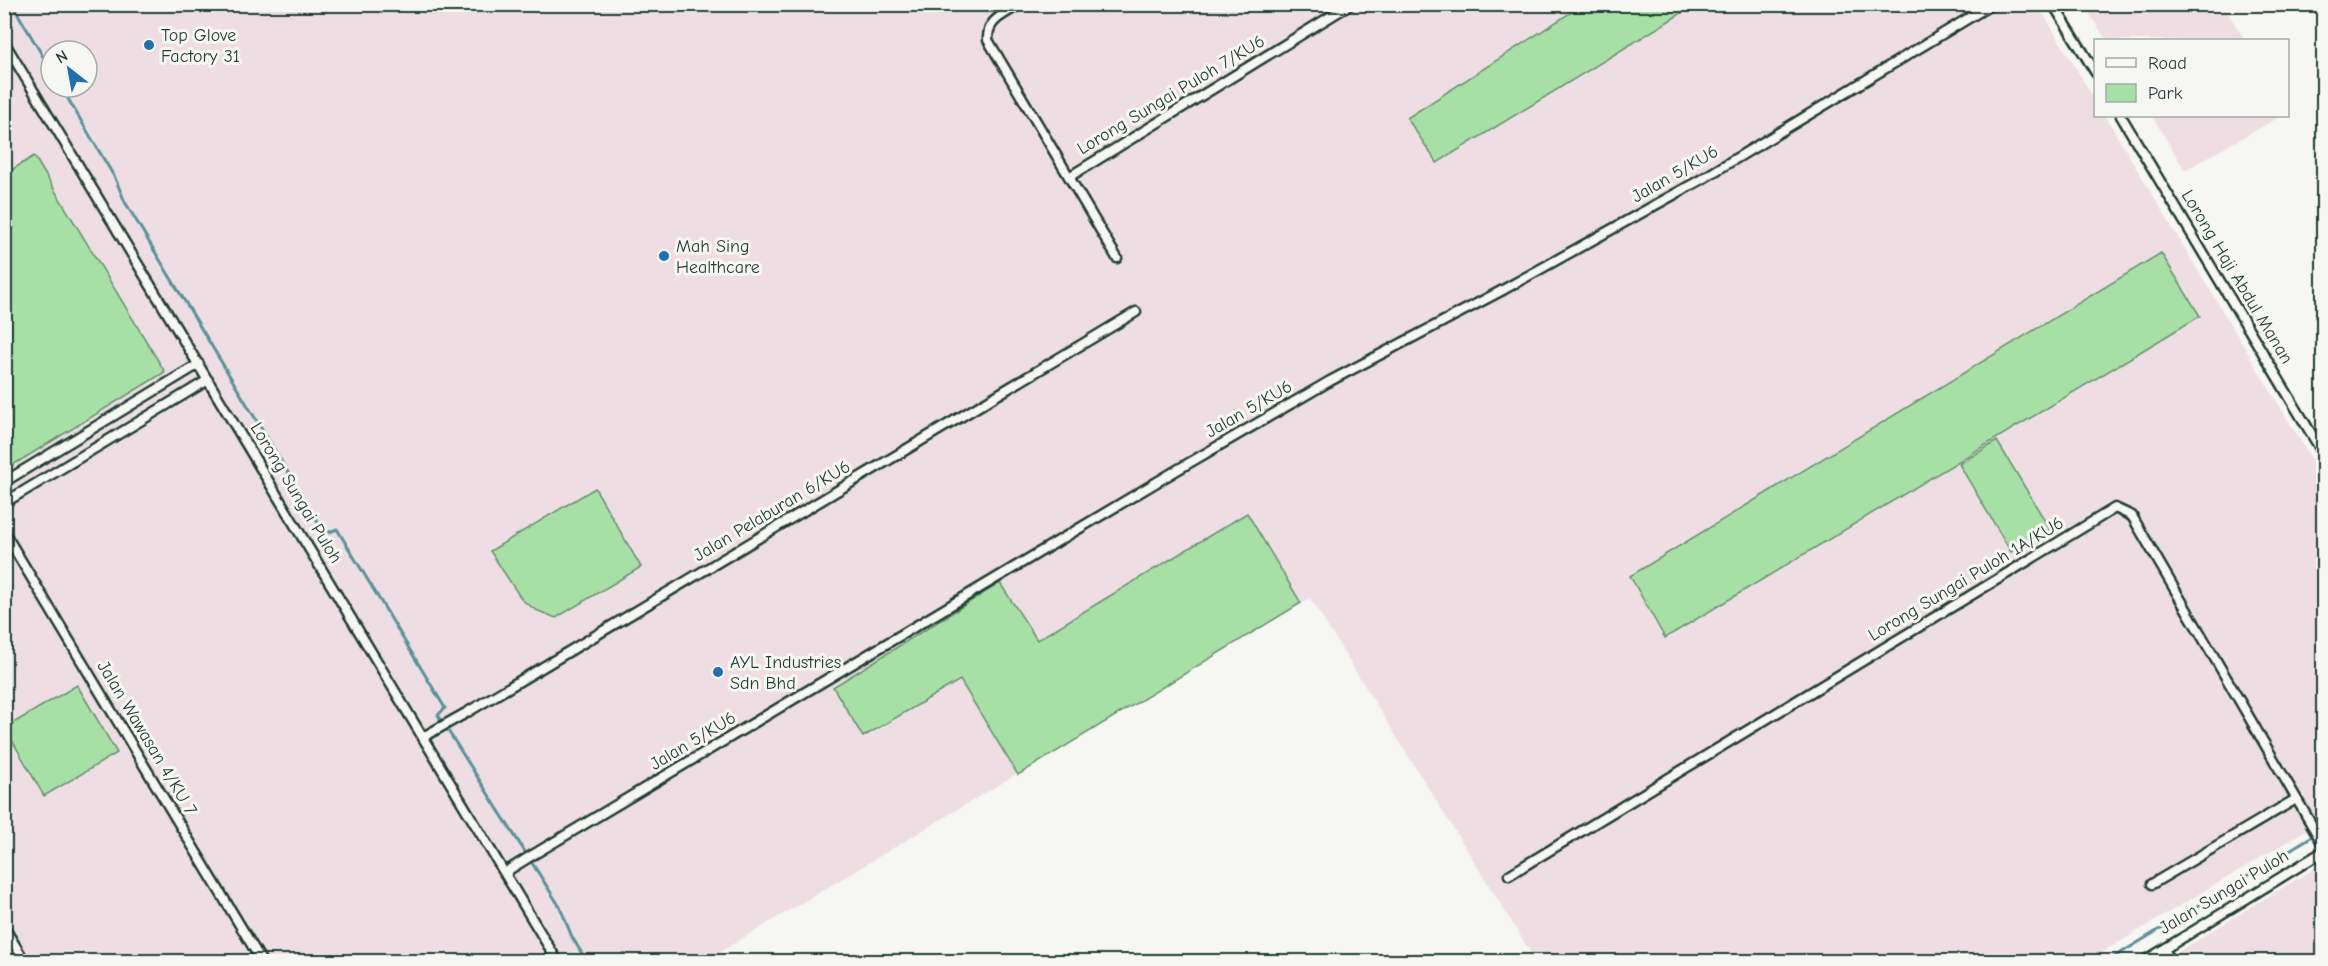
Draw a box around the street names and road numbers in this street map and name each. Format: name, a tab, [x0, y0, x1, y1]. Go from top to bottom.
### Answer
street label: Lorong Sungai Puloh 7/KU6	[1073, 31, 1269, 159]
street label: Jalan 5/KU6	[1628, 141, 1722, 207]
street label: Lorong Haji Abdul Manan	[2177, 186, 2297, 368]
street label: Jalan 5/KU6	[1202, 376, 1296, 442]
street label: Lorong Sungai Puloh	[246, 419, 346, 567]
street label: Jalan Pelaburan 6/KU6	[690, 456, 854, 566]
street label: Lorong Sungai Puloh 1A/KU6	[1864, 512, 2068, 646]
street label: Jalan Wawasan 4/KU 7	[93, 657, 202, 819]
street label: Jalan 5/KU6	[646, 707, 740, 775]
street label: Jalan Sungai Puloh	[2156, 845, 2292, 939]

